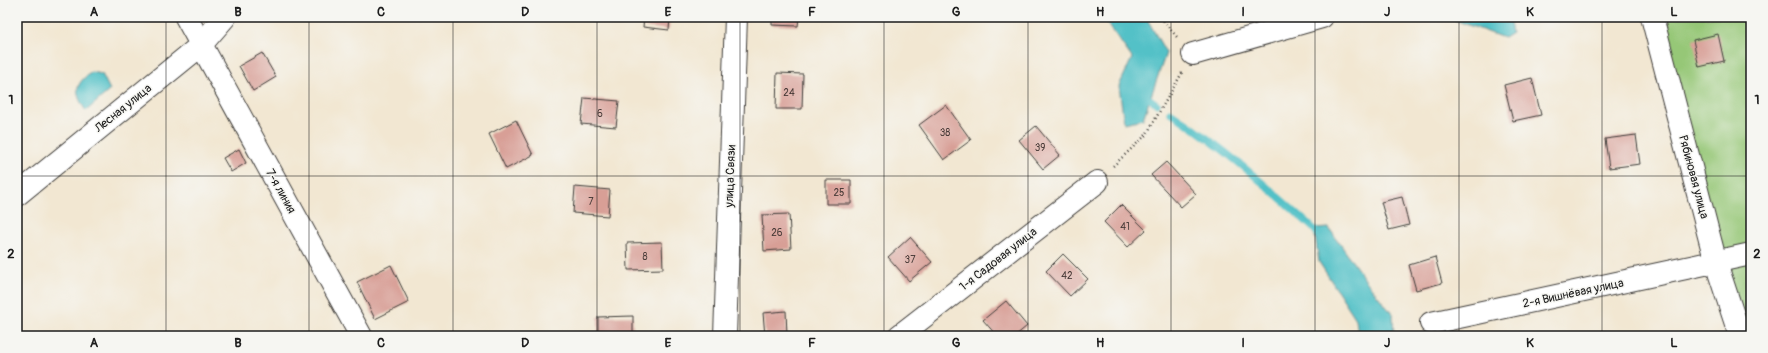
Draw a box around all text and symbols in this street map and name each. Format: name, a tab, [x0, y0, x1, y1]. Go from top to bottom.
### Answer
text: A	[90, 4, 99, 20]
text: B	[234, 4, 242, 20]
text: C	[377, 4, 385, 20]
text: D	[521, 4, 529, 20]
text: E	[665, 4, 672, 20]
text: F	[808, 4, 816, 20]
text: G	[952, 4, 961, 20]
text: H	[1096, 4, 1104, 20]
text: I	[1241, 4, 1245, 20]
text: J	[1384, 4, 1390, 20]
text: K	[1526, 4, 1534, 20]
text: L	[1670, 4, 1678, 20]
street label: Лесная улица	[91, 81, 155, 137]
house number: 24	[783, 87, 795, 99]
text: 1	[8, 92, 14, 108]
text: 1	[1754, 92, 1760, 108]
house number: 6	[597, 108, 603, 120]
house number: 38	[940, 127, 950, 139]
street label: Рябиновая улица	[1675, 134, 1712, 221]
house number: 39	[1035, 142, 1045, 154]
street label: улица Связи	[722, 144, 739, 209]
street label: 7-я линия	[262, 166, 299, 216]
house number: 25	[833, 187, 845, 199]
house number: 7	[588, 196, 594, 208]
house number: 41	[1120, 221, 1130, 233]
street label: 1-я Садовая улица	[957, 224, 1040, 294]
house number: 26	[771, 227, 783, 239]
text: 2	[7, 246, 15, 262]
text: 2	[1753, 246, 1761, 262]
house number: 8	[642, 251, 648, 263]
house number: 37	[905, 254, 916, 266]
house number: 42	[1061, 270, 1073, 282]
street label: 2-я Вишнёвая улица	[1521, 275, 1625, 312]
text: A	[90, 335, 99, 351]
text: B	[234, 335, 242, 351]
text: C	[377, 335, 385, 351]
text: D	[521, 335, 529, 351]
text: E	[665, 335, 672, 351]
text: F	[808, 335, 816, 351]
text: G	[952, 335, 961, 351]
text: H	[1096, 335, 1104, 351]
text: I	[1241, 335, 1245, 351]
text: J	[1384, 335, 1390, 351]
text: K	[1526, 335, 1534, 351]
text: L	[1670, 335, 1678, 351]

